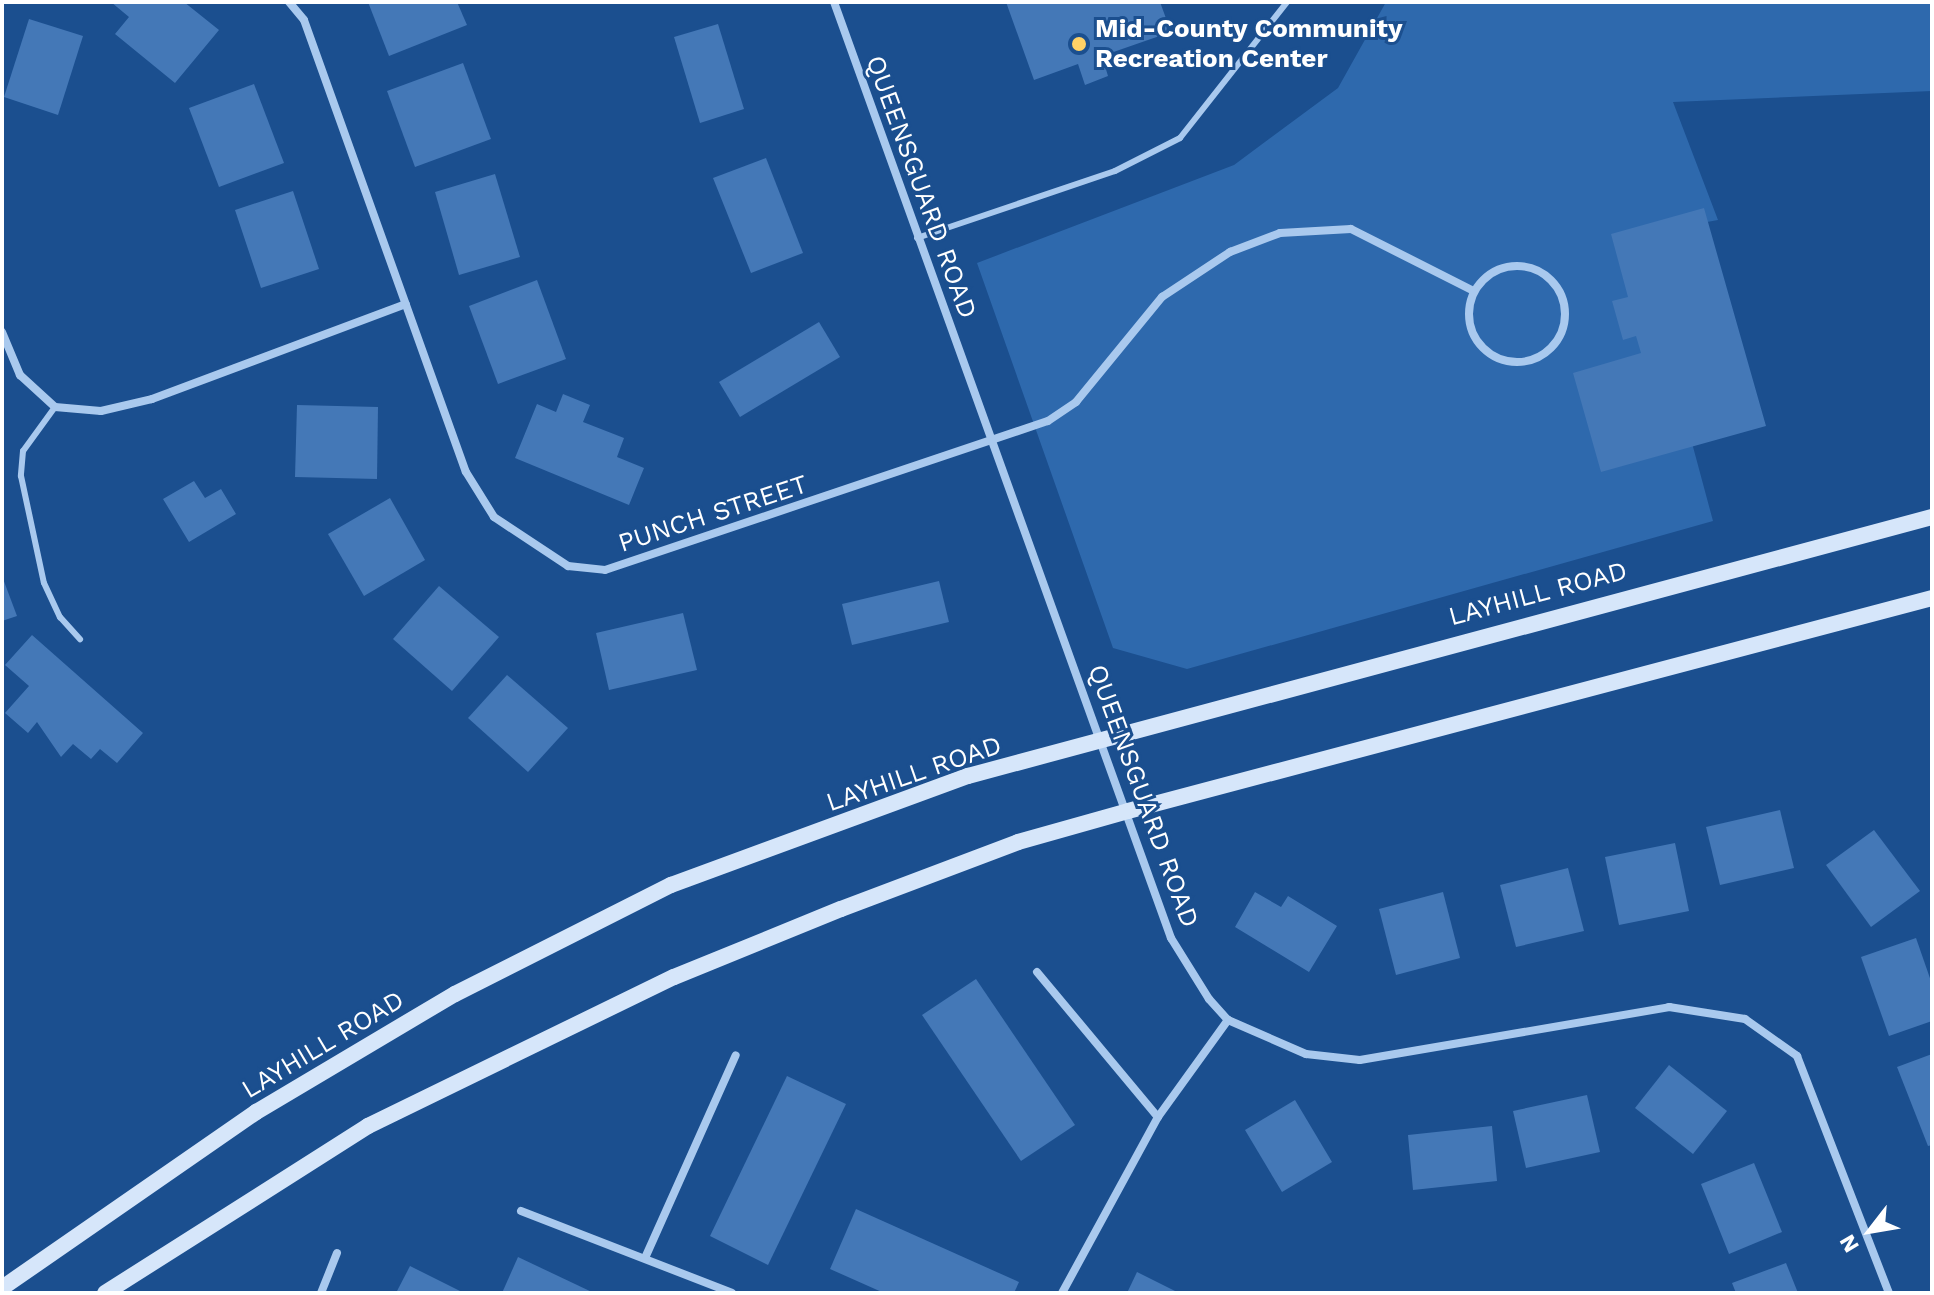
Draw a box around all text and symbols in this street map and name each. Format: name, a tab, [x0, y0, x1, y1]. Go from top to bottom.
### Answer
place label: Mid-County Community Recreation Center	[1095, 13, 1403, 74]
marker: Mid-County Community Recreation Center	[1070, 35, 1088, 53]
street label: QUEENSGUARD ROAD	[859, 51, 983, 323]
street label: PUNCH STREET	[615, 469, 811, 559]
street label: LAYHILL ROAD	[1445, 555, 1631, 633]
street label: QUEENSGUARD ROAD	[1081, 660, 1205, 932]
street label: LAYHILL ROAD	[822, 729, 1006, 819]
street label: LAYHILL ROAD	[236, 984, 410, 1106]
north arrow	[1830, 1191, 1910, 1271]
text: N	[1834, 1230, 1864, 1257]

